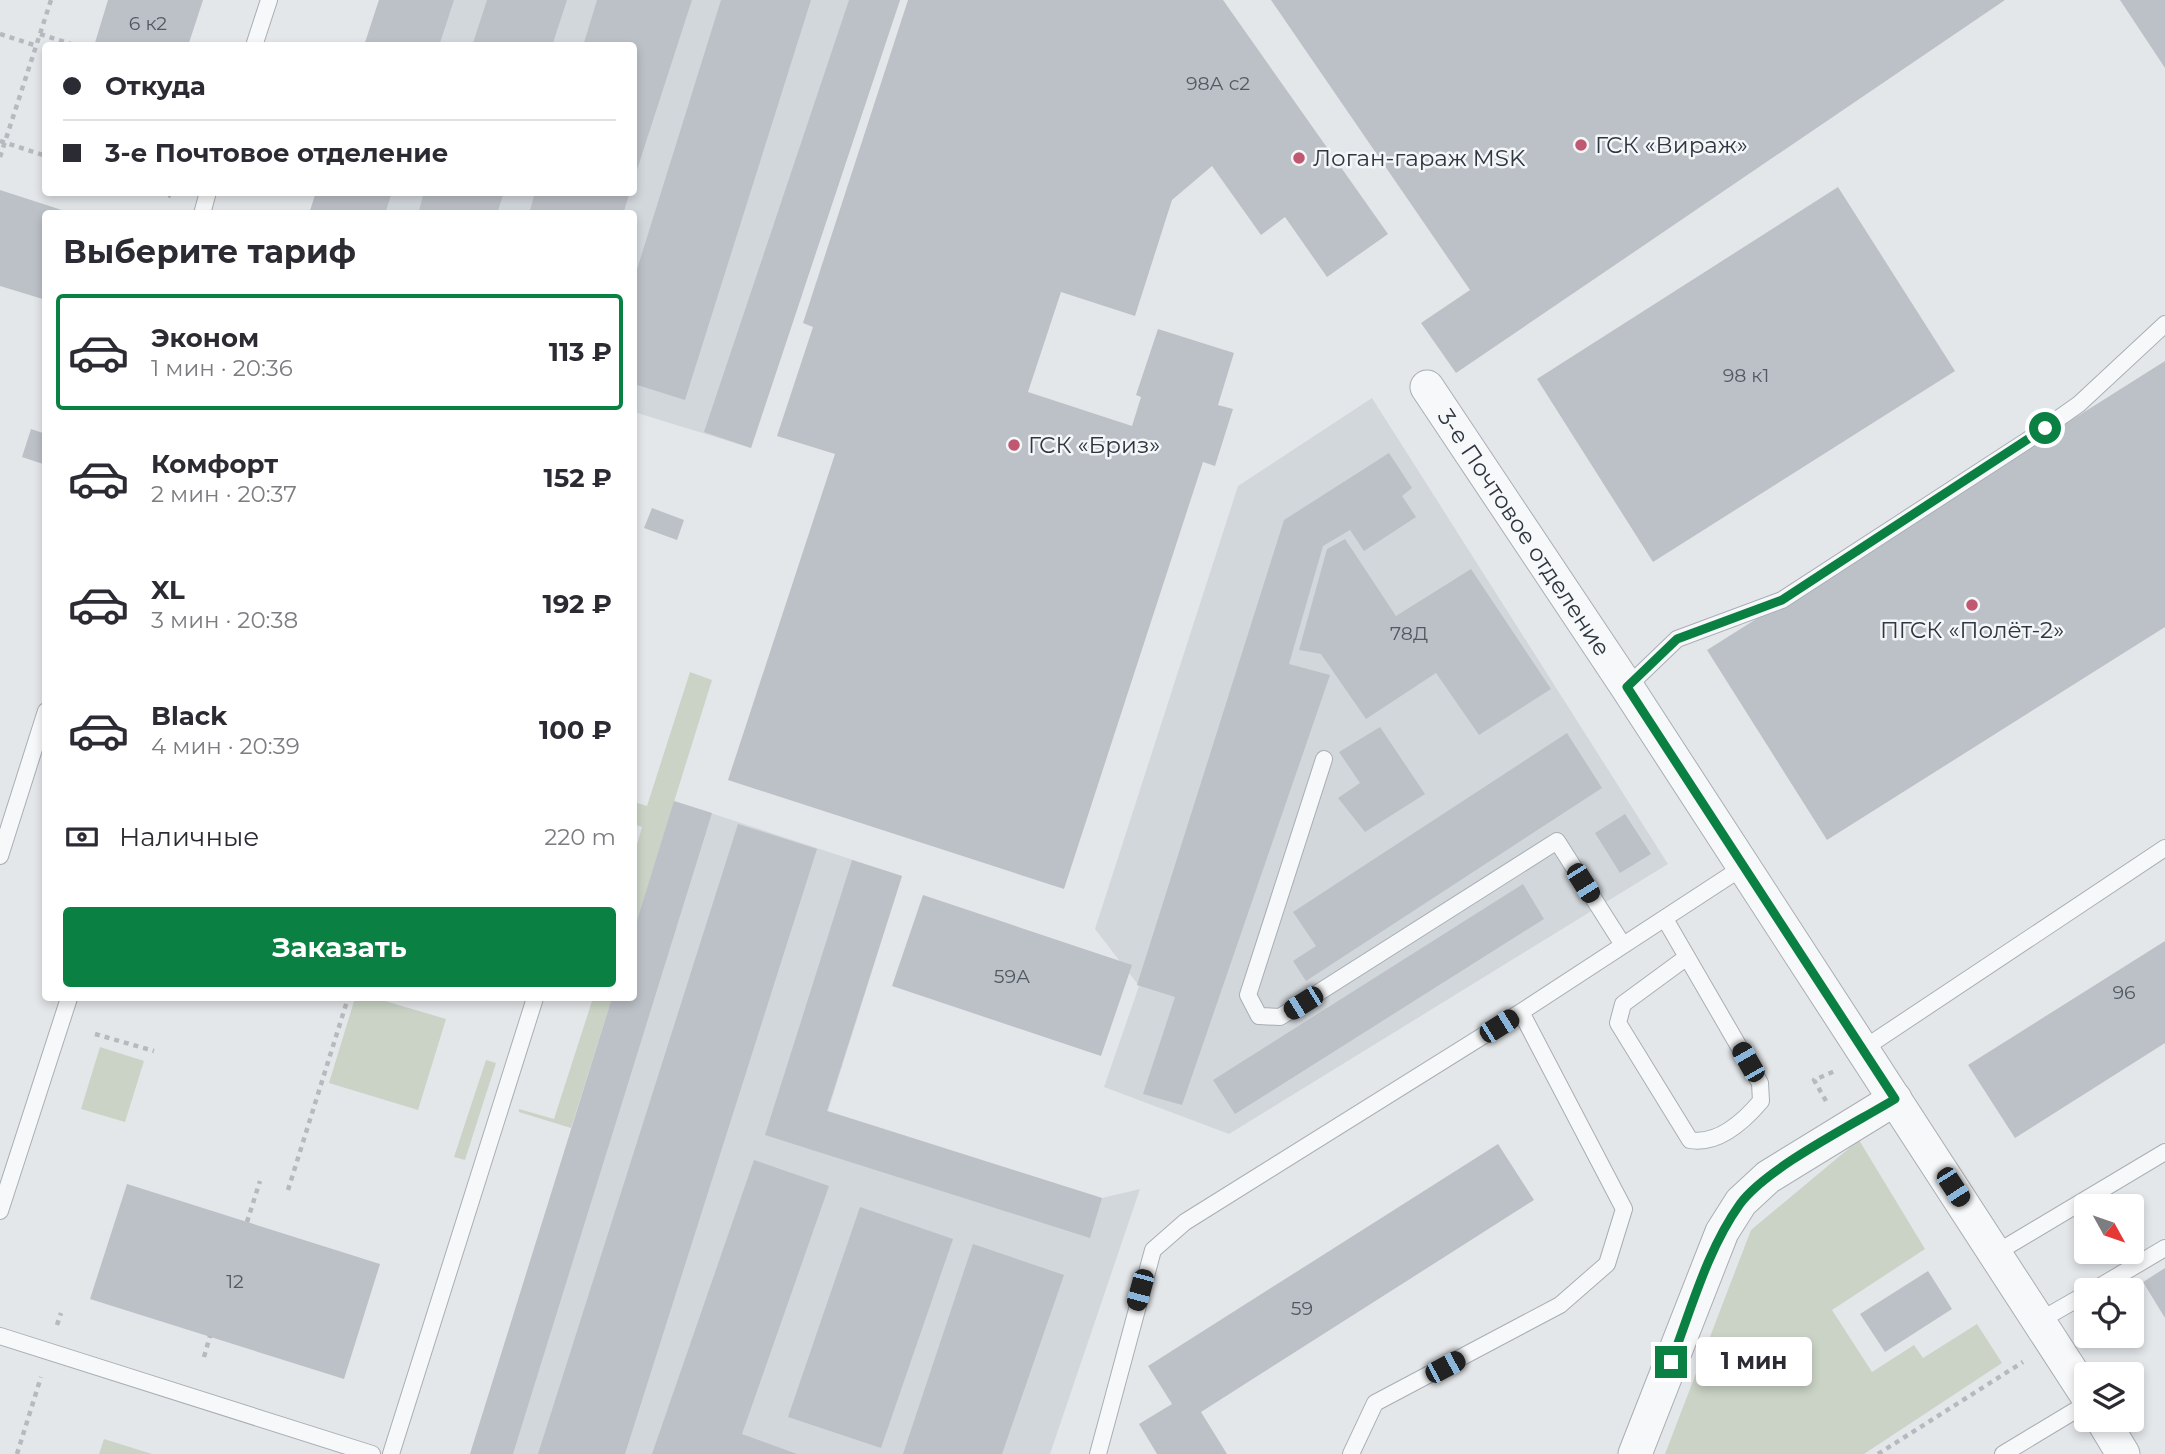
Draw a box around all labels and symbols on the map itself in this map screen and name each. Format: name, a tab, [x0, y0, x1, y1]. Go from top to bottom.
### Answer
house number: 6 к2	[129, 12, 167, 35]
house number: 98А с2	[1186, 72, 1250, 95]
place label: ГСК «Вираж»	[1595, 131, 1748, 159]
marker: ГСК «Вираж»	[1573, 137, 1589, 153]
place label: Логан-гараж MSK	[1313, 144, 1526, 172]
marker: Логан-гараж MSK	[1291, 150, 1307, 166]
house number: 98 к1	[1723, 364, 1769, 387]
street label: 3-е Почтовое отделение	[1432, 404, 1616, 662]
route start	[2029, 412, 2061, 444]
place label: ГСК «Бриз»	[1028, 431, 1160, 459]
marker: ГСК «Бриз»	[1006, 437, 1022, 453]
marker: ПГСК «Полёт-2»	[1964, 597, 1980, 613]
place label: ПГСК «Полёт-2»	[1880, 616, 2064, 644]
house number: 78Д	[1390, 622, 1428, 645]
car	[1563, 860, 1604, 906]
house number: 59А	[994, 965, 1030, 988]
house number: 96	[2112, 981, 2136, 1004]
car	[1280, 983, 1327, 1023]
car	[1476, 1006, 1523, 1046]
car	[1729, 1039, 1768, 1085]
car	[1933, 1164, 1974, 1210]
north arrow	[2074, 1194, 2144, 1264]
car	[1125, 1267, 1156, 1313]
house number: 12	[226, 1270, 244, 1293]
house number: 59	[1291, 1297, 1313, 1320]
callout: 1 мин	[1696, 1338, 1811, 1386]
route end	[1655, 1346, 1687, 1378]
car	[1422, 1348, 1469, 1386]

